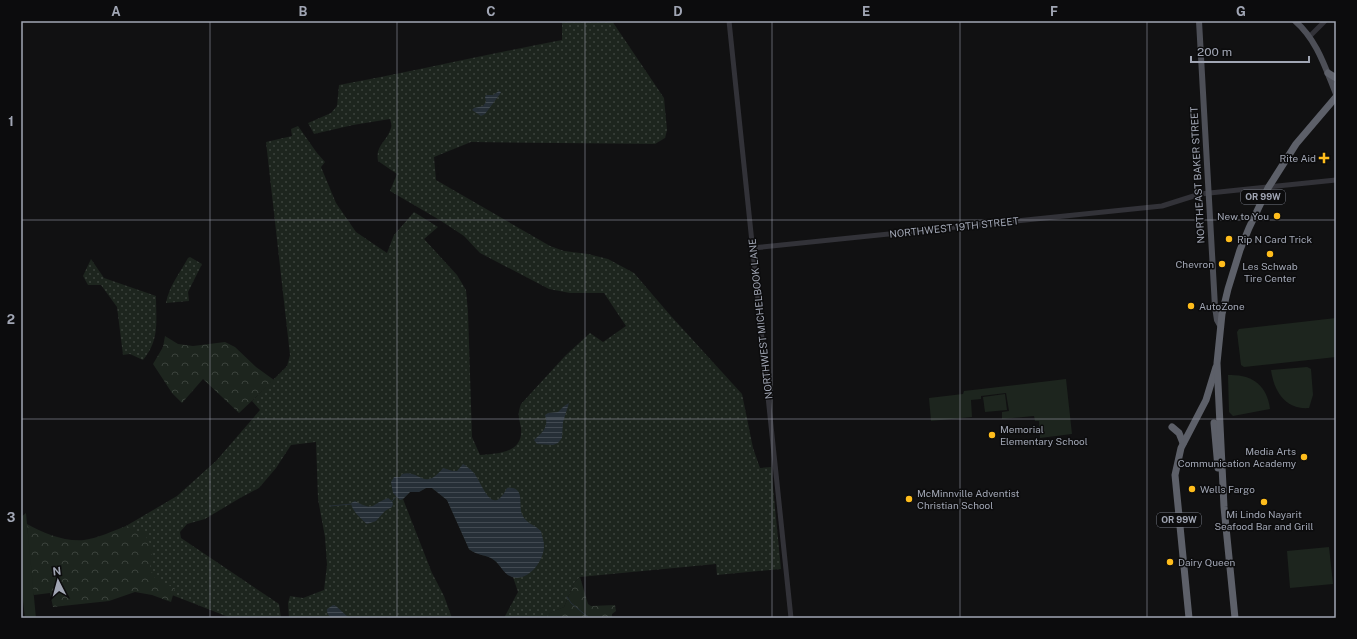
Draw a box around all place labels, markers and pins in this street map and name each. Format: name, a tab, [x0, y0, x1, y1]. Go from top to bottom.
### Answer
place label: Rite Aid	[1279, 152, 1316, 164]
marker: Rite Aid	[1319, 153, 1329, 163]
place label: New to You	[1217, 210, 1269, 222]
marker: New to You	[1272, 211, 1282, 221]
place label: Rip N Card Trick	[1237, 233, 1312, 245]
marker: Rip N Card Trick	[1224, 234, 1234, 244]
marker: Les Schwab Tire Center	[1265, 249, 1275, 259]
place label: Chevron	[1175, 258, 1214, 270]
marker: Chevron	[1217, 259, 1227, 269]
place label: Les Schwab Tire Center	[1242, 260, 1298, 284]
place label: AutoZone	[1199, 300, 1245, 312]
marker: AutoZone	[1186, 301, 1196, 311]
place label: Memorial Elementary School	[1000, 423, 1088, 447]
marker: Memorial Elementary School	[987, 430, 997, 440]
place label: Media Arts Communication Academy	[1178, 445, 1297, 469]
marker: Media Arts Communication Academy	[1299, 452, 1309, 462]
place label: Wells Fargo	[1200, 483, 1255, 495]
marker: Wells Fargo	[1187, 484, 1197, 494]
place label: McMinnville Adventist Christian School	[917, 487, 1020, 511]
marker: McMinnville Adventist Christian School	[904, 494, 914, 504]
marker: Mi Lindo Nayarit Seafood Bar and Grill	[1259, 497, 1269, 507]
place label: Mi Lindo Nayarit Seafood Bar and Grill	[1214, 508, 1314, 532]
place label: Dairy Queen	[1178, 556, 1235, 568]
marker: Dairy Queen	[1165, 557, 1175, 567]

